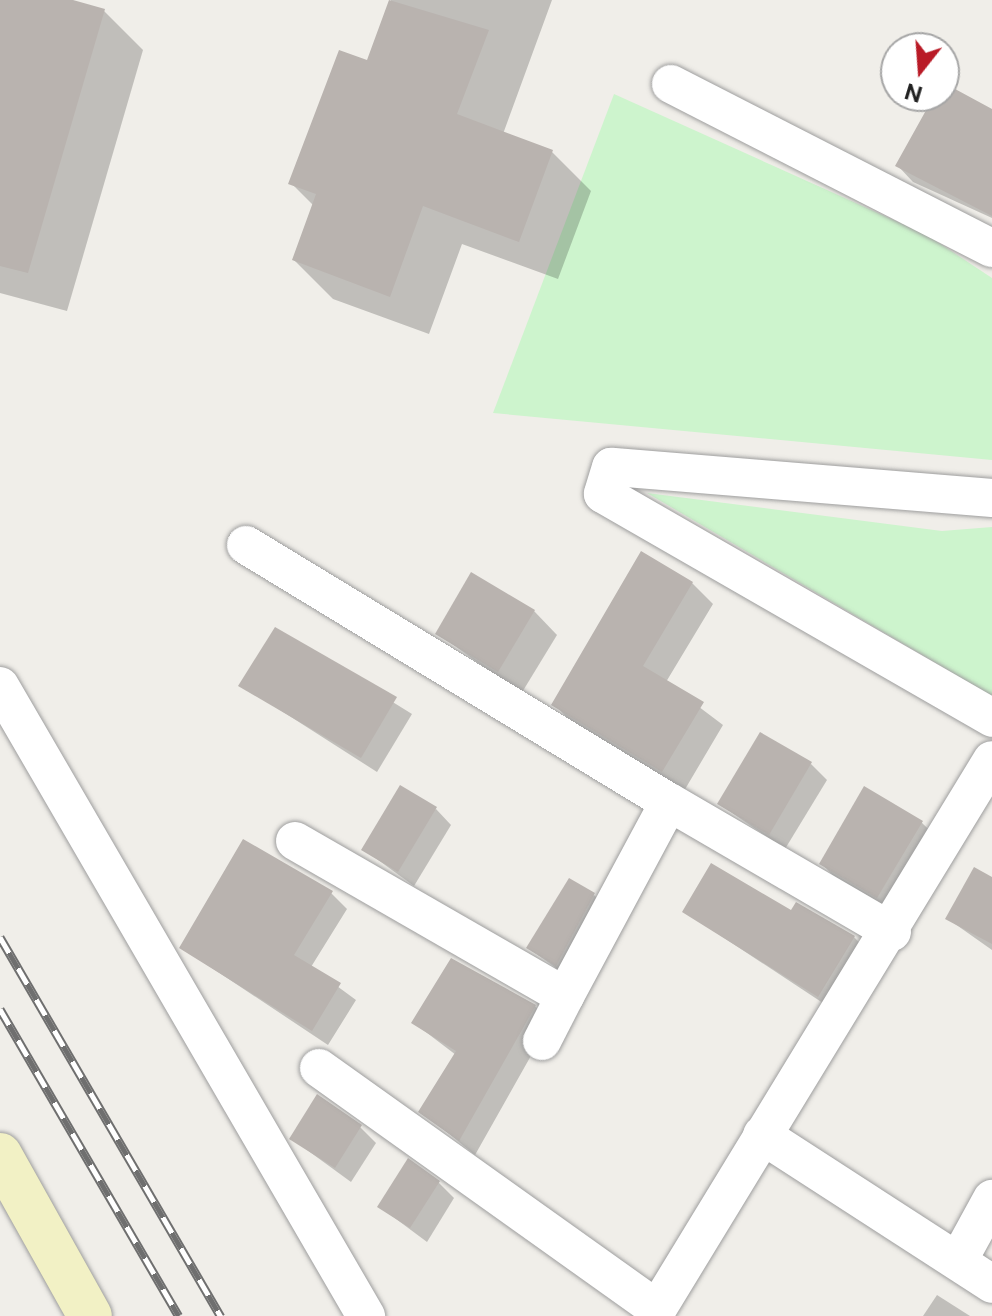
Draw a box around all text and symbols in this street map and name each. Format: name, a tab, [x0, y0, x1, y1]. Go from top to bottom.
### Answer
north arrow	[880, 32, 960, 112]
text: N	[902, 78, 926, 108]

